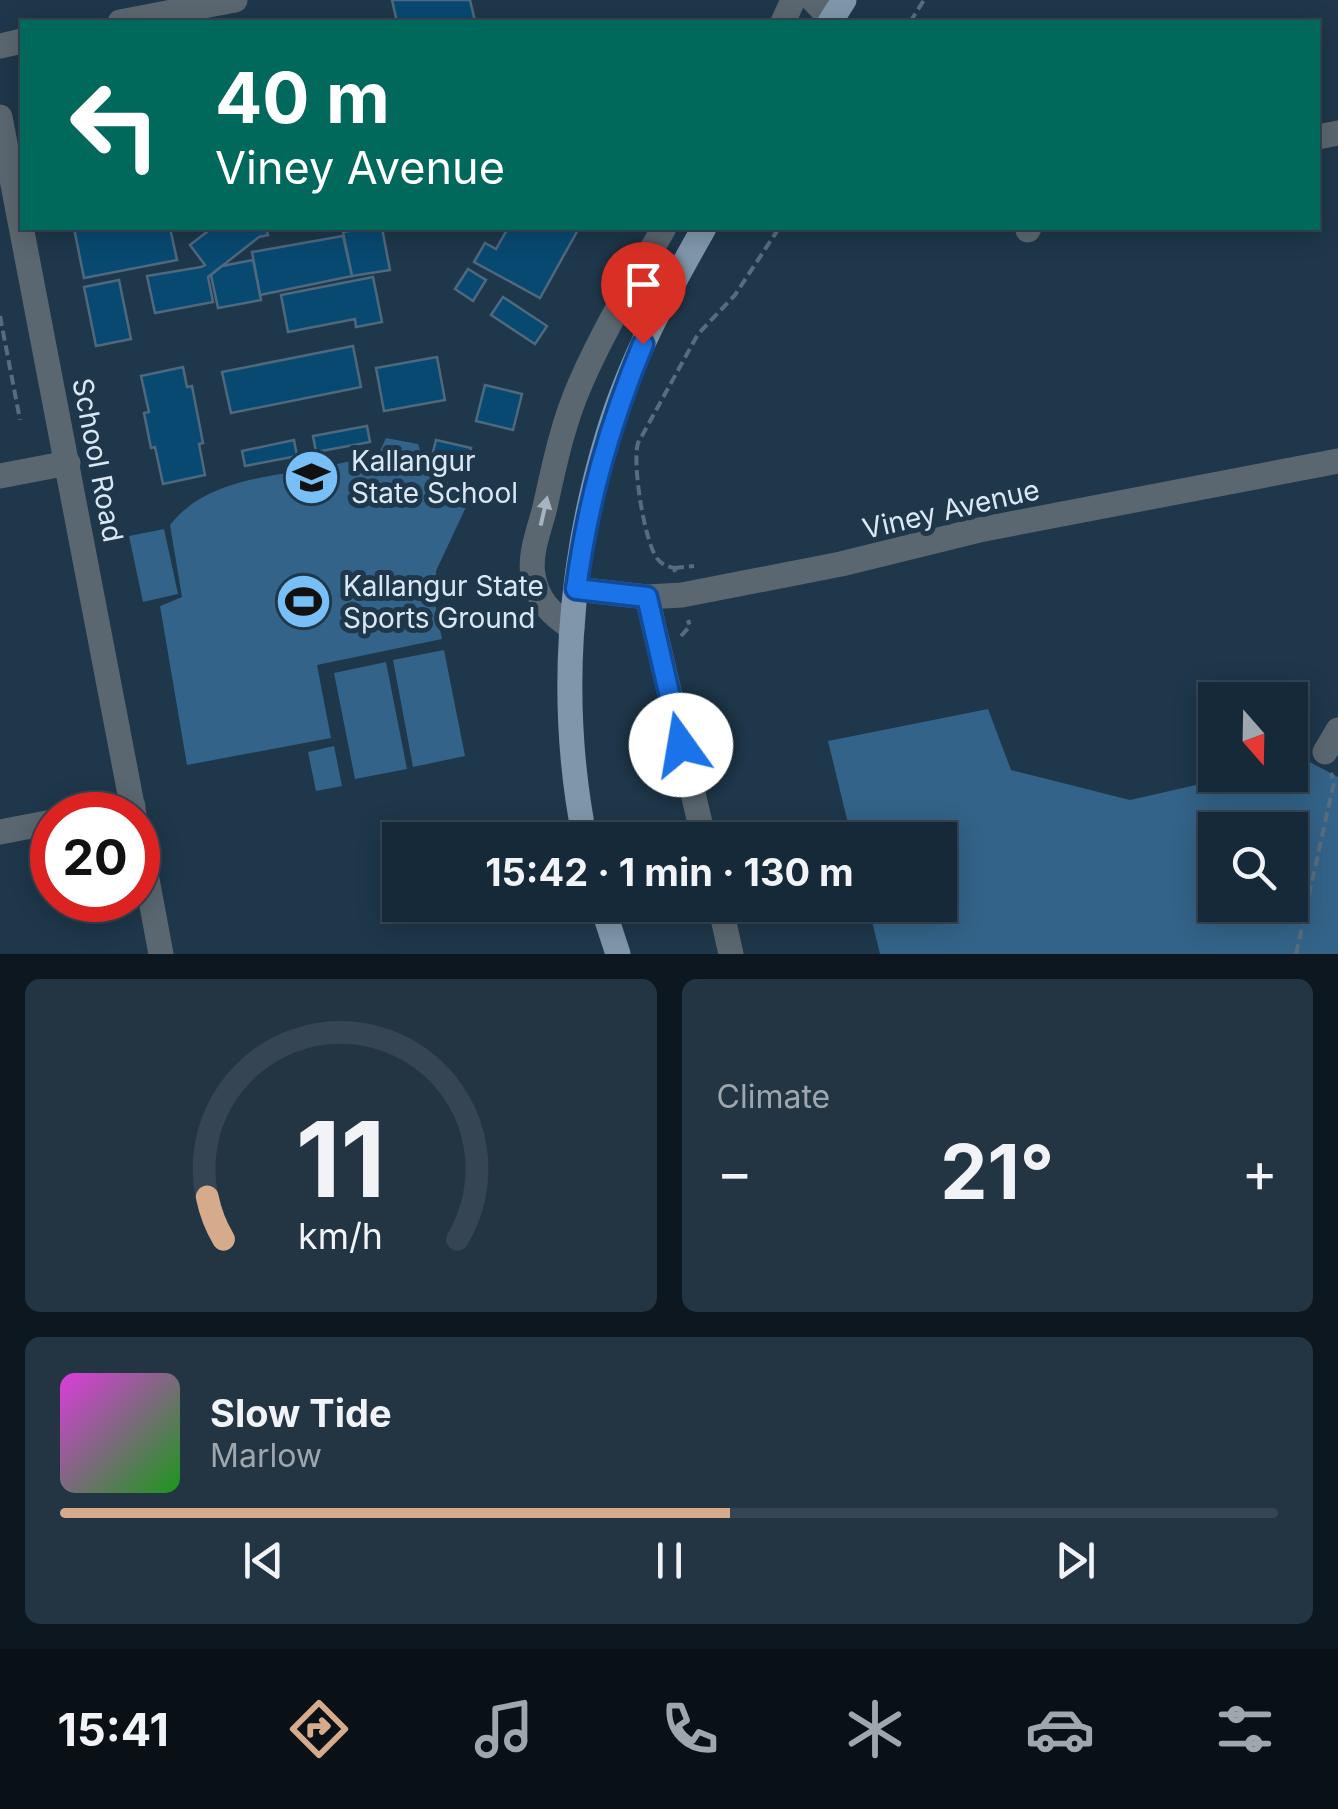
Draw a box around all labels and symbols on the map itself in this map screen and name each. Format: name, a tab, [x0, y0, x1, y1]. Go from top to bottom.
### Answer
pin	[601, 242, 686, 345]
street label: School Road	[65, 375, 131, 545]
place label: Kallangur State School	[351, 444, 518, 510]
school or university icon: Kallangur State School	[282, 447, 342, 507]
street label: Viney Avenue	[859, 472, 1043, 546]
one-way arrow	[537, 495, 552, 526]
place label: Kallangur State Sports Ground	[343, 569, 544, 635]
sports icon: Kallangur State Sports Ground	[274, 572, 334, 632]
north arrow	[1198, 682, 1308, 792]
position arrow	[629, 693, 733, 797]
speed limit sign: 20	[30, 792, 160, 922]

